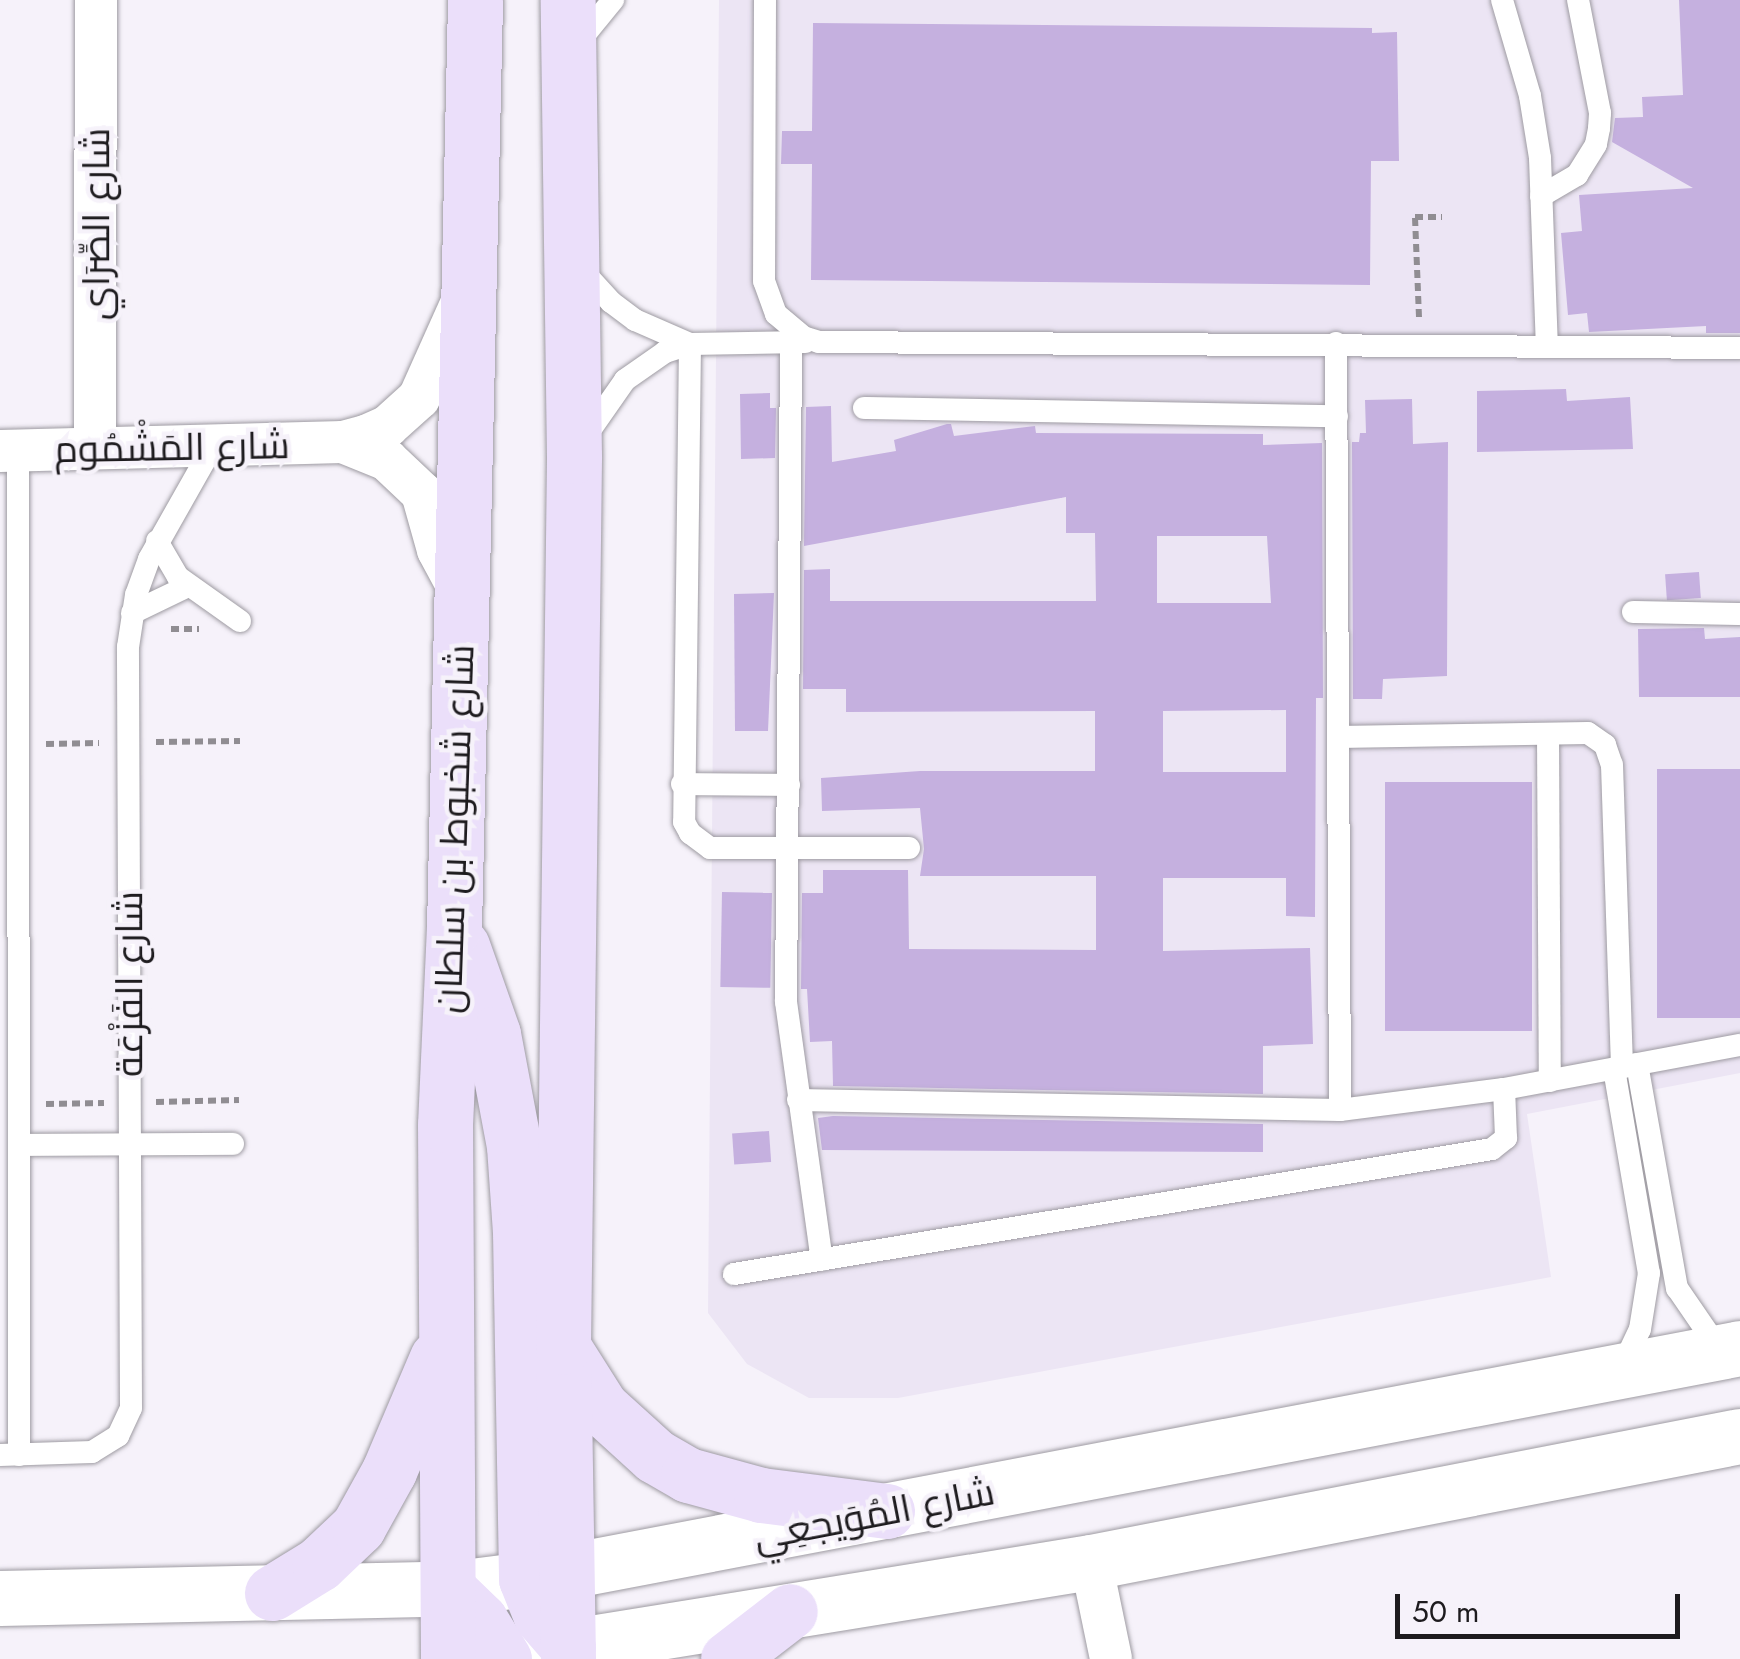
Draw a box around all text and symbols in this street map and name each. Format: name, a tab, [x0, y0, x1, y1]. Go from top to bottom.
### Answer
street label: شارع الصِّرَاي	[73, 128, 119, 320]
street label: شارع المَشْمُوم	[54, 422, 290, 472]
street label: شارع شخبوط بن سلطان	[425, 644, 483, 1014]
street label: شارع الفَزْعَة	[106, 891, 152, 1077]
street label: شارع المُوَيجعِي	[750, 1468, 998, 1560]
scale bar	[1400, 1574, 1685, 1636]
text: 50 m	[1412, 1590, 1479, 1633]

